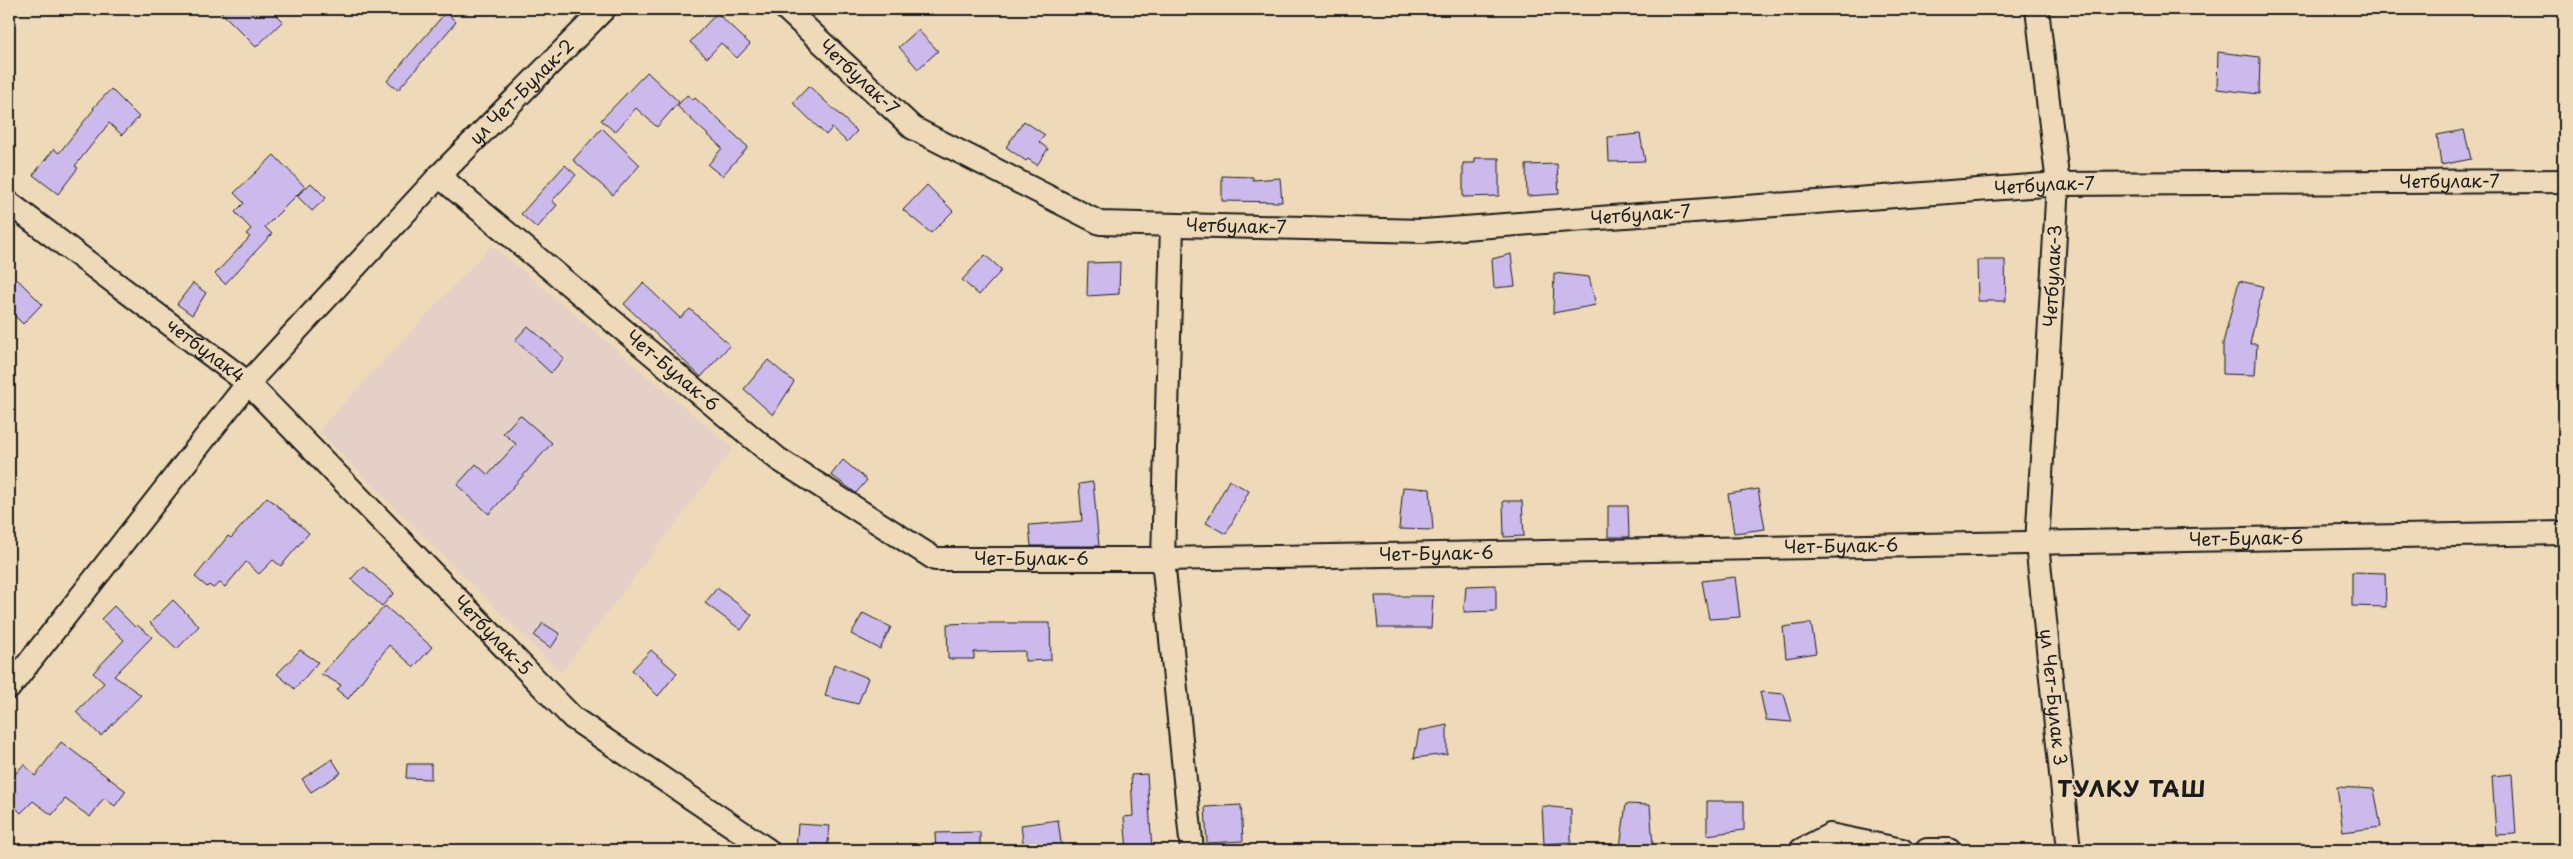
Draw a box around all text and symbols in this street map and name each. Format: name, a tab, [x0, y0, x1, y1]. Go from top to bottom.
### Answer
street label: ул Чет-Булак-2	[462, 32, 579, 150]
street label: Четбулак-7	[814, 32, 906, 121]
street label: Четбулак-7	[2399, 166, 2500, 194]
street label: Четбулак-7	[1993, 169, 2095, 201]
street label: Четбулак-7	[1589, 196, 1692, 231]
street label: Четбулак-7	[1185, 210, 1287, 240]
street label: Четбулак-3	[2035, 224, 2068, 328]
street label: четбулак4	[161, 311, 251, 388]
street label: Чет-Булак-6	[621, 323, 726, 417]
street label: Чет-Булак-6	[2189, 523, 2304, 552]
street label: Чет-Булак-6	[1784, 530, 1899, 559]
street label: Чет-Булак-6	[1379, 538, 1494, 567]
street label: Чет-Булак-6	[974, 544, 1089, 571]
street label: Четбулак-5	[448, 588, 539, 681]
street label: ул Чет-Булак 3	[2034, 628, 2075, 767]
district label: ТУЛКУ ТАШ	[2057, 771, 2207, 804]

